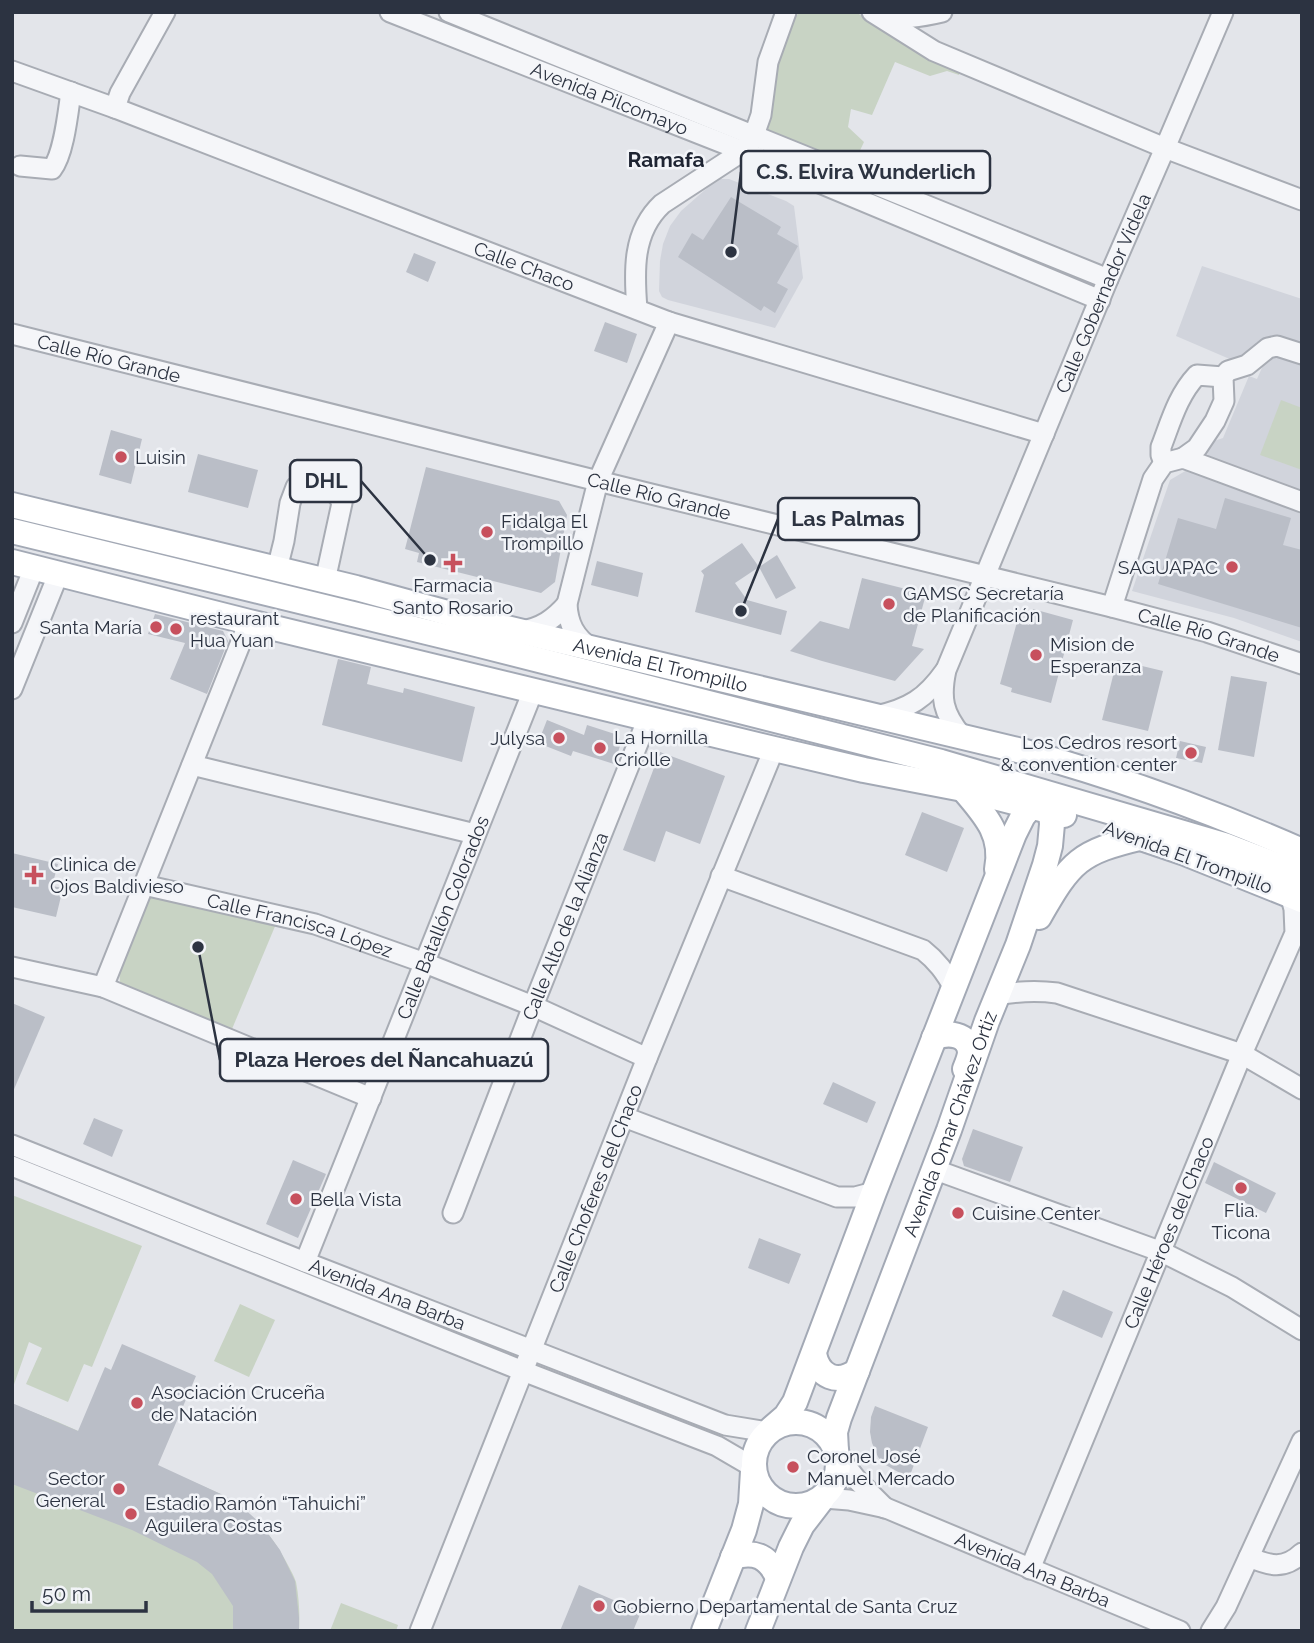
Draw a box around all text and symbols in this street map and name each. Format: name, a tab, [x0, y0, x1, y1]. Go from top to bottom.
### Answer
street label: Avenida Pilcomayo	[528, 58, 691, 139]
district label: Ramafa	[627, 147, 705, 172]
callout: C.S. Elvira Wunderlich	[741, 151, 990, 193]
text: C.S. Elvira Wunderlich	[756, 159, 976, 184]
street label: Calle Gobernador Videla	[1051, 190, 1155, 396]
street label: Calle Chaco	[471, 237, 577, 295]
street label: Calle Río Grande	[35, 330, 183, 387]
place label: Luisin	[135, 446, 186, 468]
marker: Luisin	[113, 449, 129, 465]
callout: DHL	[290, 460, 361, 502]
text: DHL	[305, 468, 348, 493]
street label: Calle Río Grande	[585, 468, 733, 524]
callout: Las Palmas	[778, 498, 919, 540]
text: Las Palmas	[791, 506, 905, 531]
place label: Fidalga El Trompillo	[501, 510, 588, 554]
marker: Fidalga El Trompillo	[479, 524, 495, 540]
marker: Farmacia Santo Rosario	[445, 555, 461, 571]
place label: SAGUAPAC	[1118, 556, 1218, 578]
marker: SAGUAPAC	[1224, 559, 1240, 575]
place label: Farmacia Santo Rosario	[393, 574, 513, 618]
place label: GAMSC Secretaría de Planificación	[903, 582, 1064, 626]
marker: GAMSC Secretaría de Planificación	[881, 596, 897, 612]
street label: Calle Río Grande	[1135, 603, 1282, 667]
place label: restaurant Hua Yuan	[190, 607, 280, 651]
place label: Santa María	[39, 616, 142, 638]
marker: Santa María	[148, 619, 164, 635]
marker: restaurant Hua Yuan	[168, 621, 184, 637]
street label: Avenida El Trompillo	[571, 633, 750, 696]
place label: Mision de Esperanza	[1050, 633, 1141, 677]
marker: Mision de Esperanza	[1028, 647, 1044, 663]
place label: La Hornilla Criolle	[614, 726, 708, 770]
place label: Julysa	[490, 727, 545, 749]
marker: Julysa	[551, 730, 567, 746]
place label: Los Cedros resort & convention center	[1001, 731, 1178, 775]
marker: La Hornilla Criolle	[592, 740, 608, 756]
marker: Los Cedros resort & convention center	[1183, 745, 1199, 761]
street label: Calle Batallón Colorados	[392, 813, 493, 1022]
street label: Avenida El Trompillo	[1100, 816, 1276, 898]
street label: Calle Alto de la Alianza	[518, 829, 612, 1023]
place label: Clinica de Ojos Baldivieso	[50, 853, 184, 897]
marker: Clinica de Ojos Baldivieso	[24, 865, 44, 885]
street label: Calle Francisca López	[205, 889, 396, 962]
street label: Avenida Omar Chávez Ortiz	[898, 1008, 1001, 1240]
callout: Plaza Heroes del Ñancahuazú	[220, 1039, 548, 1081]
text: Plaza Heroes del Ñancahuazú	[235, 1047, 533, 1072]
street label: Calle Choferes del Chaco	[544, 1081, 646, 1296]
street label: Calle Héroes del Chaco	[1119, 1133, 1218, 1332]
marker: Flia. Ticona	[1233, 1180, 1249, 1196]
place label: Bella Vista	[310, 1188, 402, 1210]
marker: Bella Vista	[288, 1191, 304, 1207]
place label: Flia. Ticona	[1212, 1199, 1270, 1243]
place label: Cuisine Center	[972, 1202, 1100, 1224]
marker: Cuisine Center	[950, 1205, 966, 1221]
street label: Avenida Ana Barba	[306, 1254, 469, 1334]
place label: Asociación Cruceña de Natación	[151, 1381, 325, 1425]
marker: Asociación Cruceña de Natación	[129, 1395, 145, 1411]
place label: Coronel José Manuel Mercado	[807, 1445, 955, 1489]
marker: Coronel José Manuel Mercado	[785, 1459, 801, 1475]
place label: Sector General	[36, 1467, 106, 1511]
marker: Sector General	[111, 1481, 127, 1497]
place label: Estadio Ramón “Tahuichi” Aguilera Costas	[145, 1492, 366, 1536]
marker: Estadio Ramón “Tahuichi” Aguilera Costas	[123, 1506, 139, 1522]
street label: Avenida Ana Barba	[952, 1527, 1113, 1612]
scale bar	[32, 1570, 145, 1614]
text: 50 m	[42, 1581, 91, 1606]
place label: Gobierno Departamental de Santa Cruz	[613, 1595, 957, 1617]
marker: Gobierno Departamental de Santa Cruz	[591, 1598, 607, 1614]

